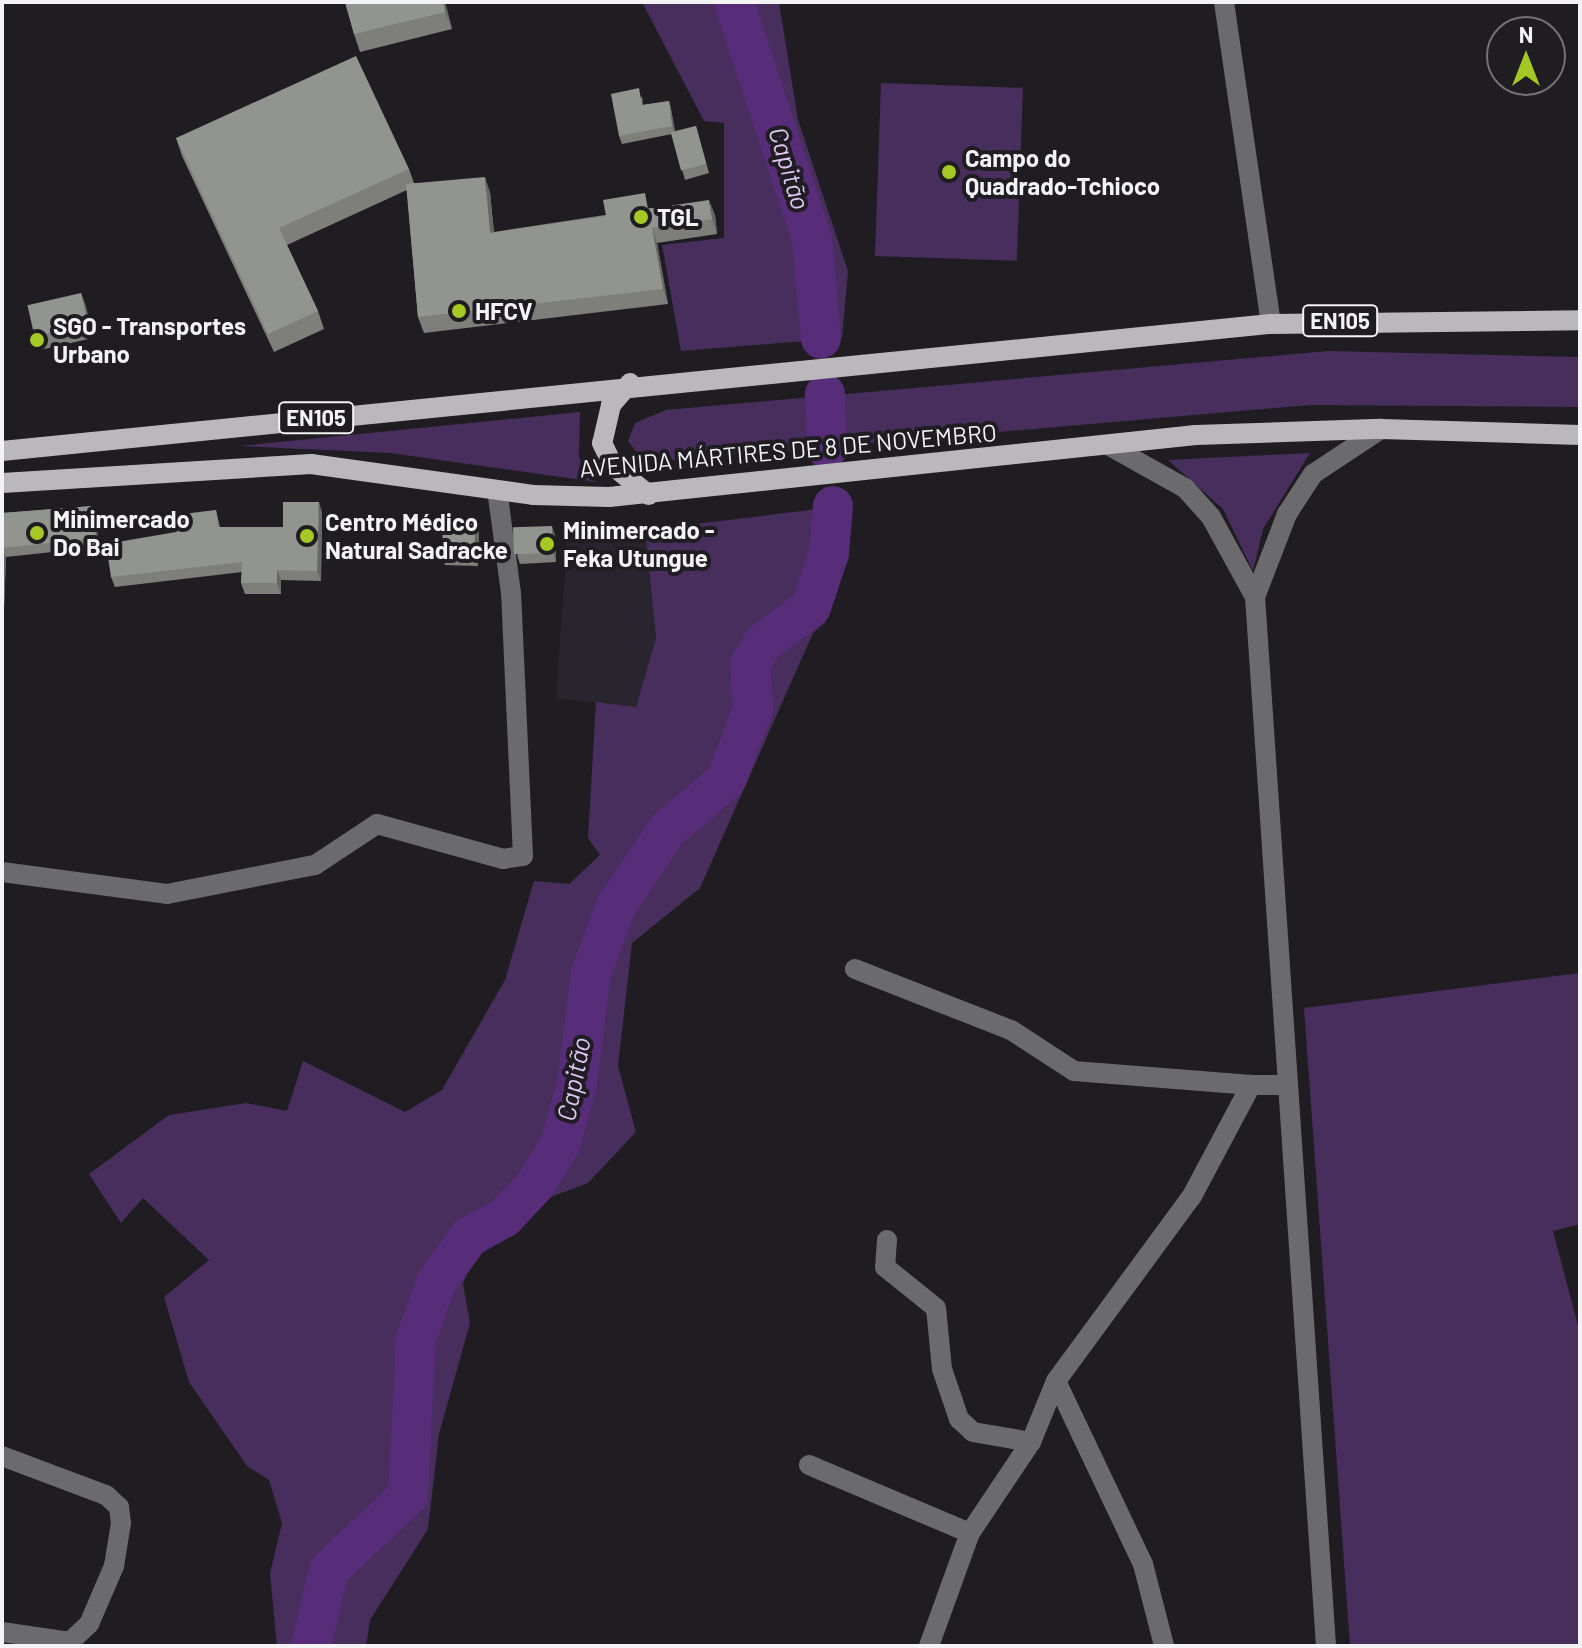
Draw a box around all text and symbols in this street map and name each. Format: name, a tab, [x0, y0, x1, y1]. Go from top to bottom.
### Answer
north arrow	[1486, 16, 1566, 96]
text: N	[1519, 21, 1533, 47]
water label: Capitão	[763, 123, 817, 213]
place label: Campo do Quadrado-Tchioco	[965, 144, 1160, 200]
marker: Campo do Quadrado-Tchioco	[940, 163, 958, 181]
place label: TGL	[657, 203, 699, 231]
marker: TGL	[632, 208, 650, 226]
place label: HFCV	[475, 297, 533, 325]
marker: HFCV	[450, 302, 468, 320]
road number: EN105	[1302, 303, 1378, 339]
place label: SGO - Transportes Urbano	[53, 312, 246, 368]
marker: SGO - Transportes Urbano	[28, 331, 46, 349]
road number: EN105	[278, 400, 354, 436]
street label: AVENIDA MÁRTIRES DE 8 DE NOVEMBRO	[578, 417, 998, 483]
place label: Minimercado Do Bai	[53, 505, 190, 561]
place label: Centro Médico Natural Sadracke	[325, 508, 508, 564]
place label: Minimercado - Feka Utungue	[563, 516, 715, 572]
marker: Minimercado Do Bai	[28, 524, 46, 542]
marker: Centro Médico Natural Sadracke	[296, 525, 318, 547]
marker: Minimercado - Feka Utungue	[538, 535, 556, 553]
water label: Capitão	[550, 1034, 596, 1124]

